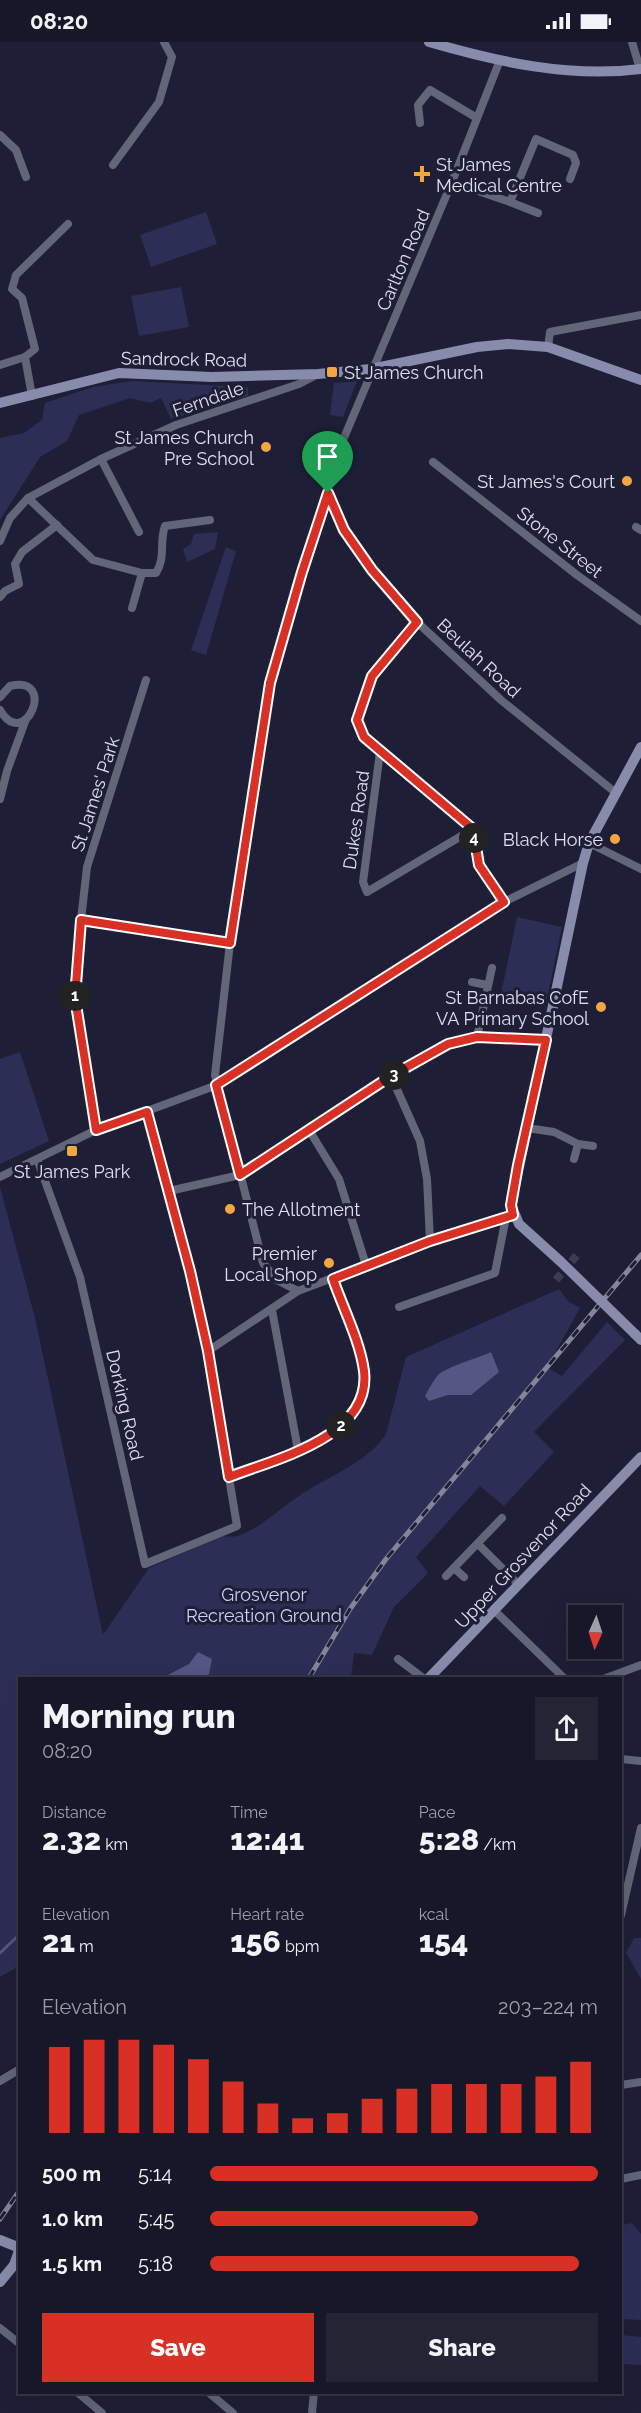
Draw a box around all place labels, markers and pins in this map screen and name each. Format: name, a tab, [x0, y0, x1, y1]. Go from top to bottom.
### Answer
place label: St James Medical Centre	[436, 154, 562, 196]
marker: St James Medical Centre	[413, 165, 431, 183]
place label: St James Church	[344, 362, 484, 383]
marker: St James Church	[325, 365, 339, 379]
place label: St James Church Pre School	[114, 427, 254, 469]
pin	[302, 431, 353, 493]
marker: St James Church Pre School	[259, 440, 273, 454]
place label: St James's Court	[477, 471, 615, 492]
marker: St James's Court	[620, 474, 634, 488]
pin: 4	[459, 823, 489, 853]
place label: Black Horse	[503, 829, 603, 850]
marker: Black Horse	[608, 832, 622, 846]
pin: 1	[60, 981, 90, 1011]
place label: St Barnabas CofE VA Primary School	[436, 987, 589, 1029]
marker: St Barnabas CofE VA Primary School	[594, 1000, 608, 1014]
pin: 3	[379, 1060, 409, 1090]
marker: St James Park	[65, 1144, 79, 1158]
place label: St James Park	[14, 1161, 131, 1182]
place label: The Allotment	[242, 1199, 360, 1220]
marker: The Allotment	[223, 1202, 237, 1216]
place label: Premier Local Shop	[224, 1243, 318, 1285]
marker: Premier Local Shop	[322, 1256, 336, 1270]
pin: 2	[326, 1411, 356, 1441]

